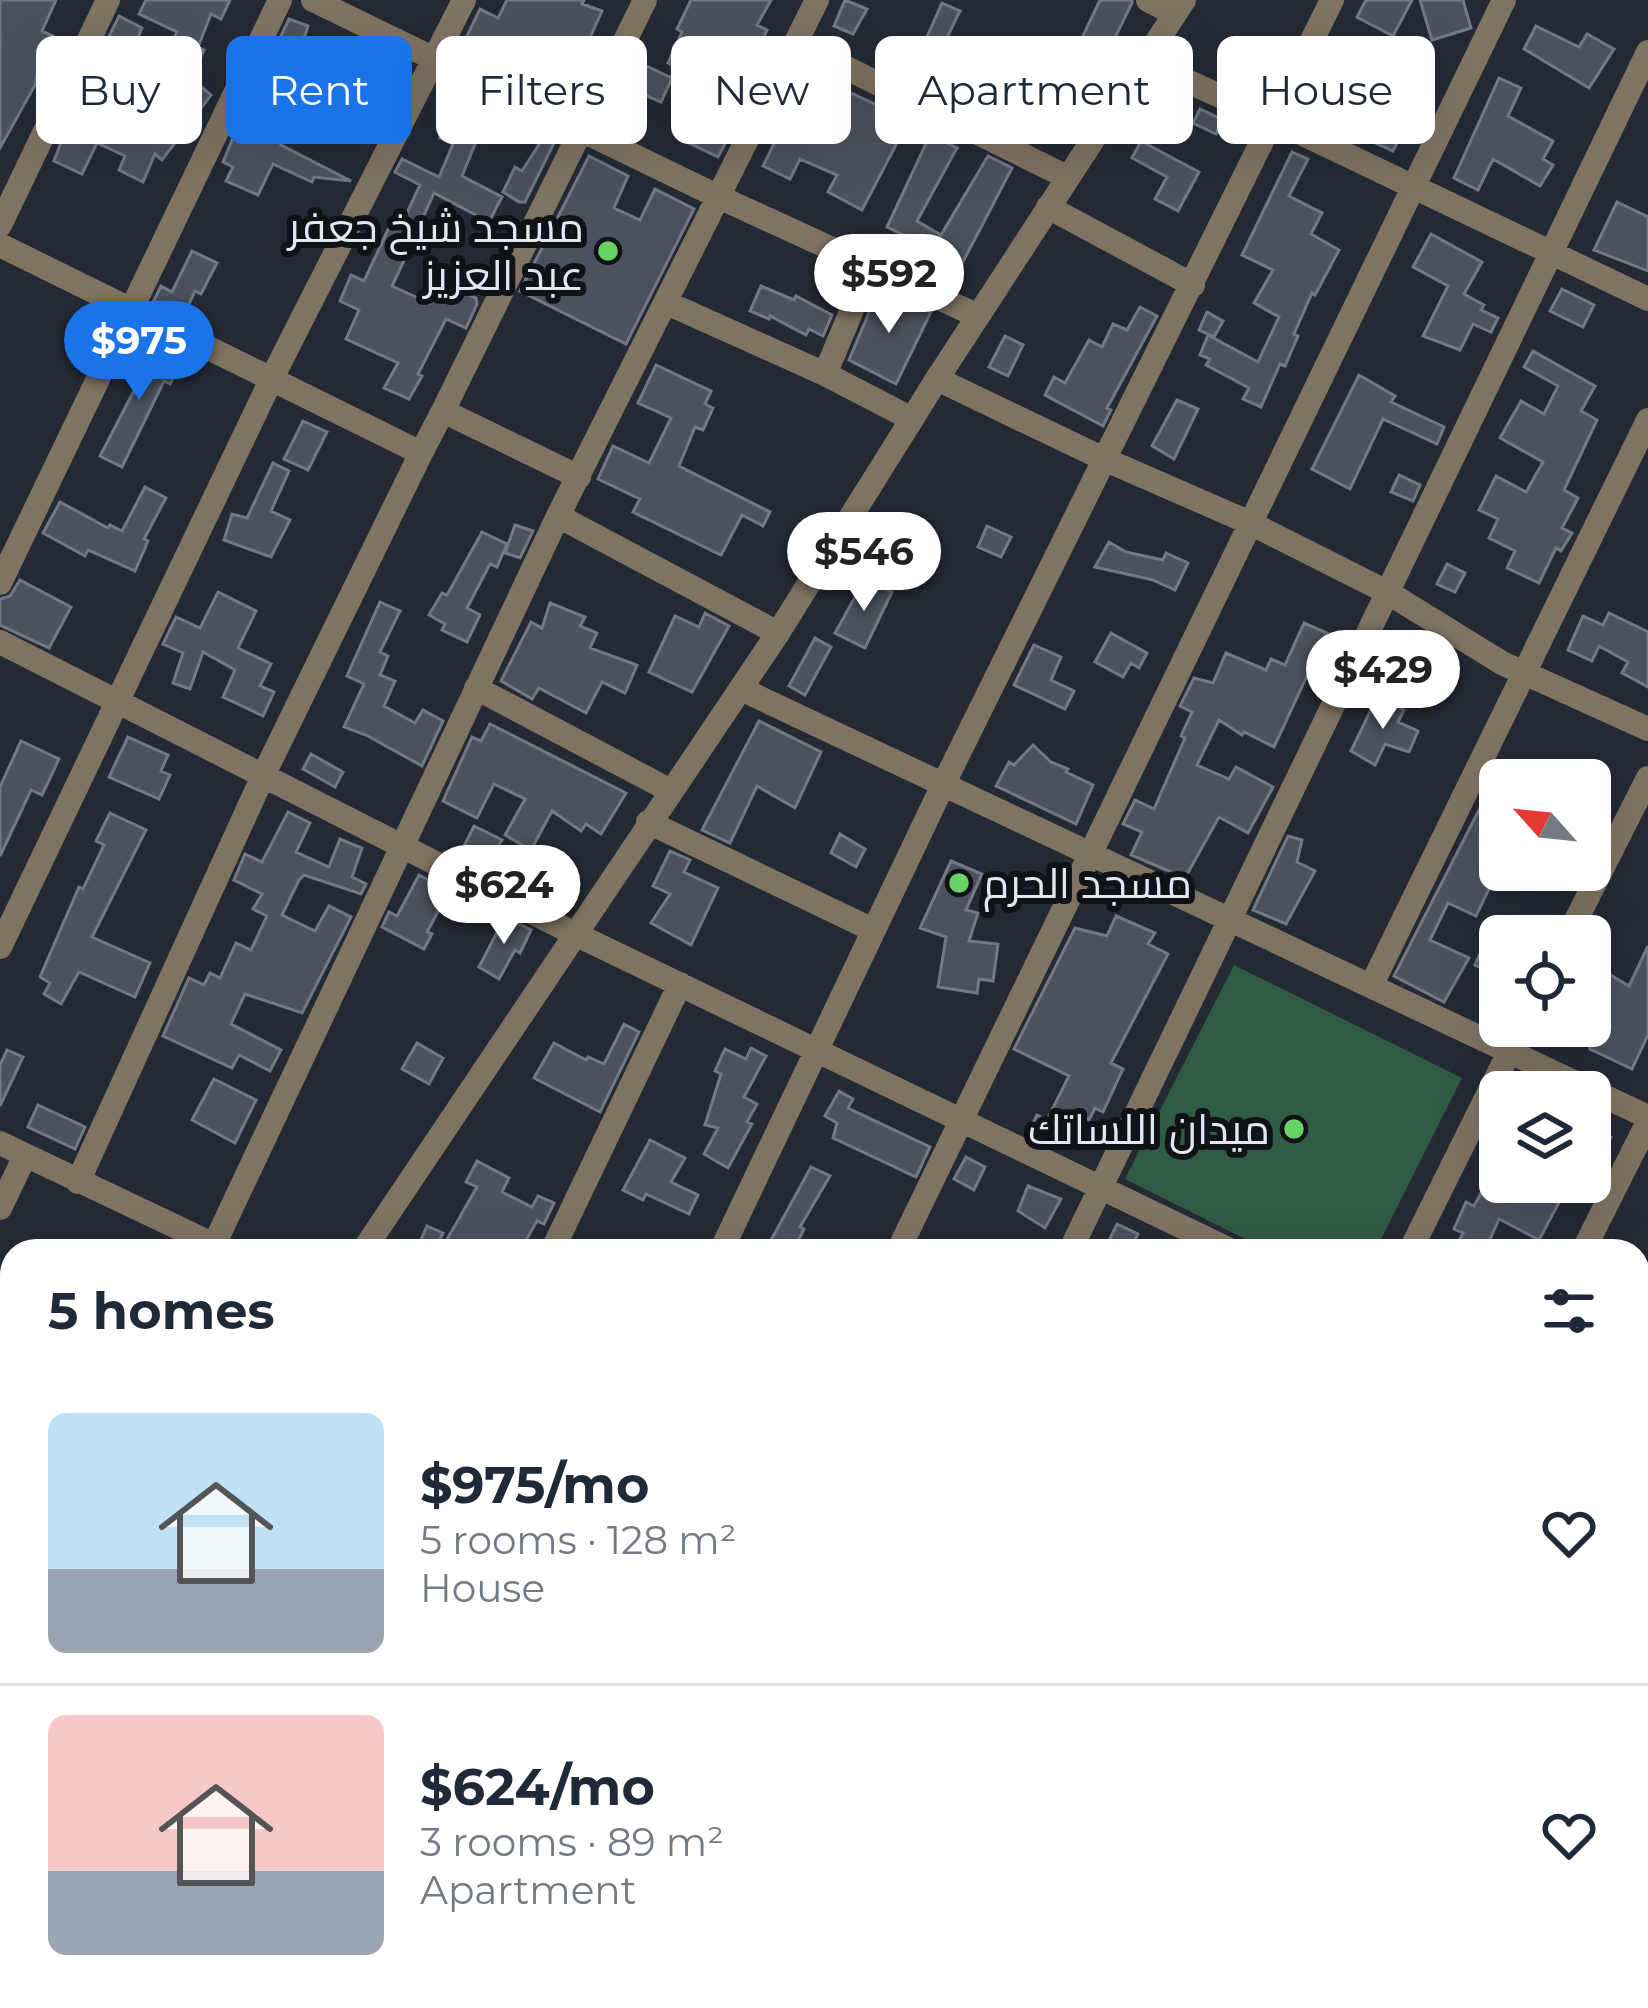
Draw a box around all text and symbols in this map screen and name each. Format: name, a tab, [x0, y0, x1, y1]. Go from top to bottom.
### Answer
chip: Buy	[36, 36, 202, 144]
chip: Rent	[226, 36, 412, 144]
chip: Filters	[436, 36, 647, 144]
chip: New	[671, 36, 851, 144]
chip: Apartment	[875, 36, 1193, 144]
chip: House	[1217, 36, 1435, 144]
place label: مسجد شيخ جعفر عبد العزيز	[286, 201, 584, 301]
pin: $592	[818, 234, 960, 336]
marker: مسجد شيخ جعفر عبد العزيز	[595, 238, 621, 264]
text: $592	[841, 249, 937, 297]
pin: $975	[68, 301, 210, 403]
text: $975	[91, 316, 187, 364]
pin: $546	[793, 512, 935, 614]
text: $546	[814, 527, 914, 575]
pin: $429	[1312, 630, 1454, 732]
text: $429	[1333, 645, 1433, 693]
north arrow	[1479, 759, 1611, 891]
map controls	[1479, 759, 1611, 1203]
pin: $624	[433, 845, 575, 947]
place label: مسجد الحرم	[983, 857, 1192, 912]
text: $624	[454, 860, 554, 908]
marker: مسجد الحرم	[946, 870, 972, 896]
button: locate	[1479, 915, 1611, 1047]
button: layers	[1479, 1071, 1611, 1203]
place label: ميدان اللساتك	[1028, 1103, 1270, 1155]
marker: ميدان اللساتك	[1281, 1116, 1307, 1142]
icon: filters	[1536, 1278, 1602, 1344]
text: 5 homes	[48, 1280, 275, 1342]
text: $975/mo	[420, 1454, 649, 1516]
icon: home	[144, 1461, 288, 1605]
icon: heart	[1536, 1500, 1602, 1566]
text: 5 rooms · 128 m²	[420, 1516, 737, 1564]
text: House	[420, 1564, 545, 1612]
text: $624/mo	[420, 1756, 655, 1818]
icon: home	[144, 1763, 288, 1907]
icon: heart	[1536, 1802, 1602, 1868]
text: 3 rooms · 89 m²	[420, 1818, 724, 1866]
text: Apartment	[420, 1866, 636, 1914]

